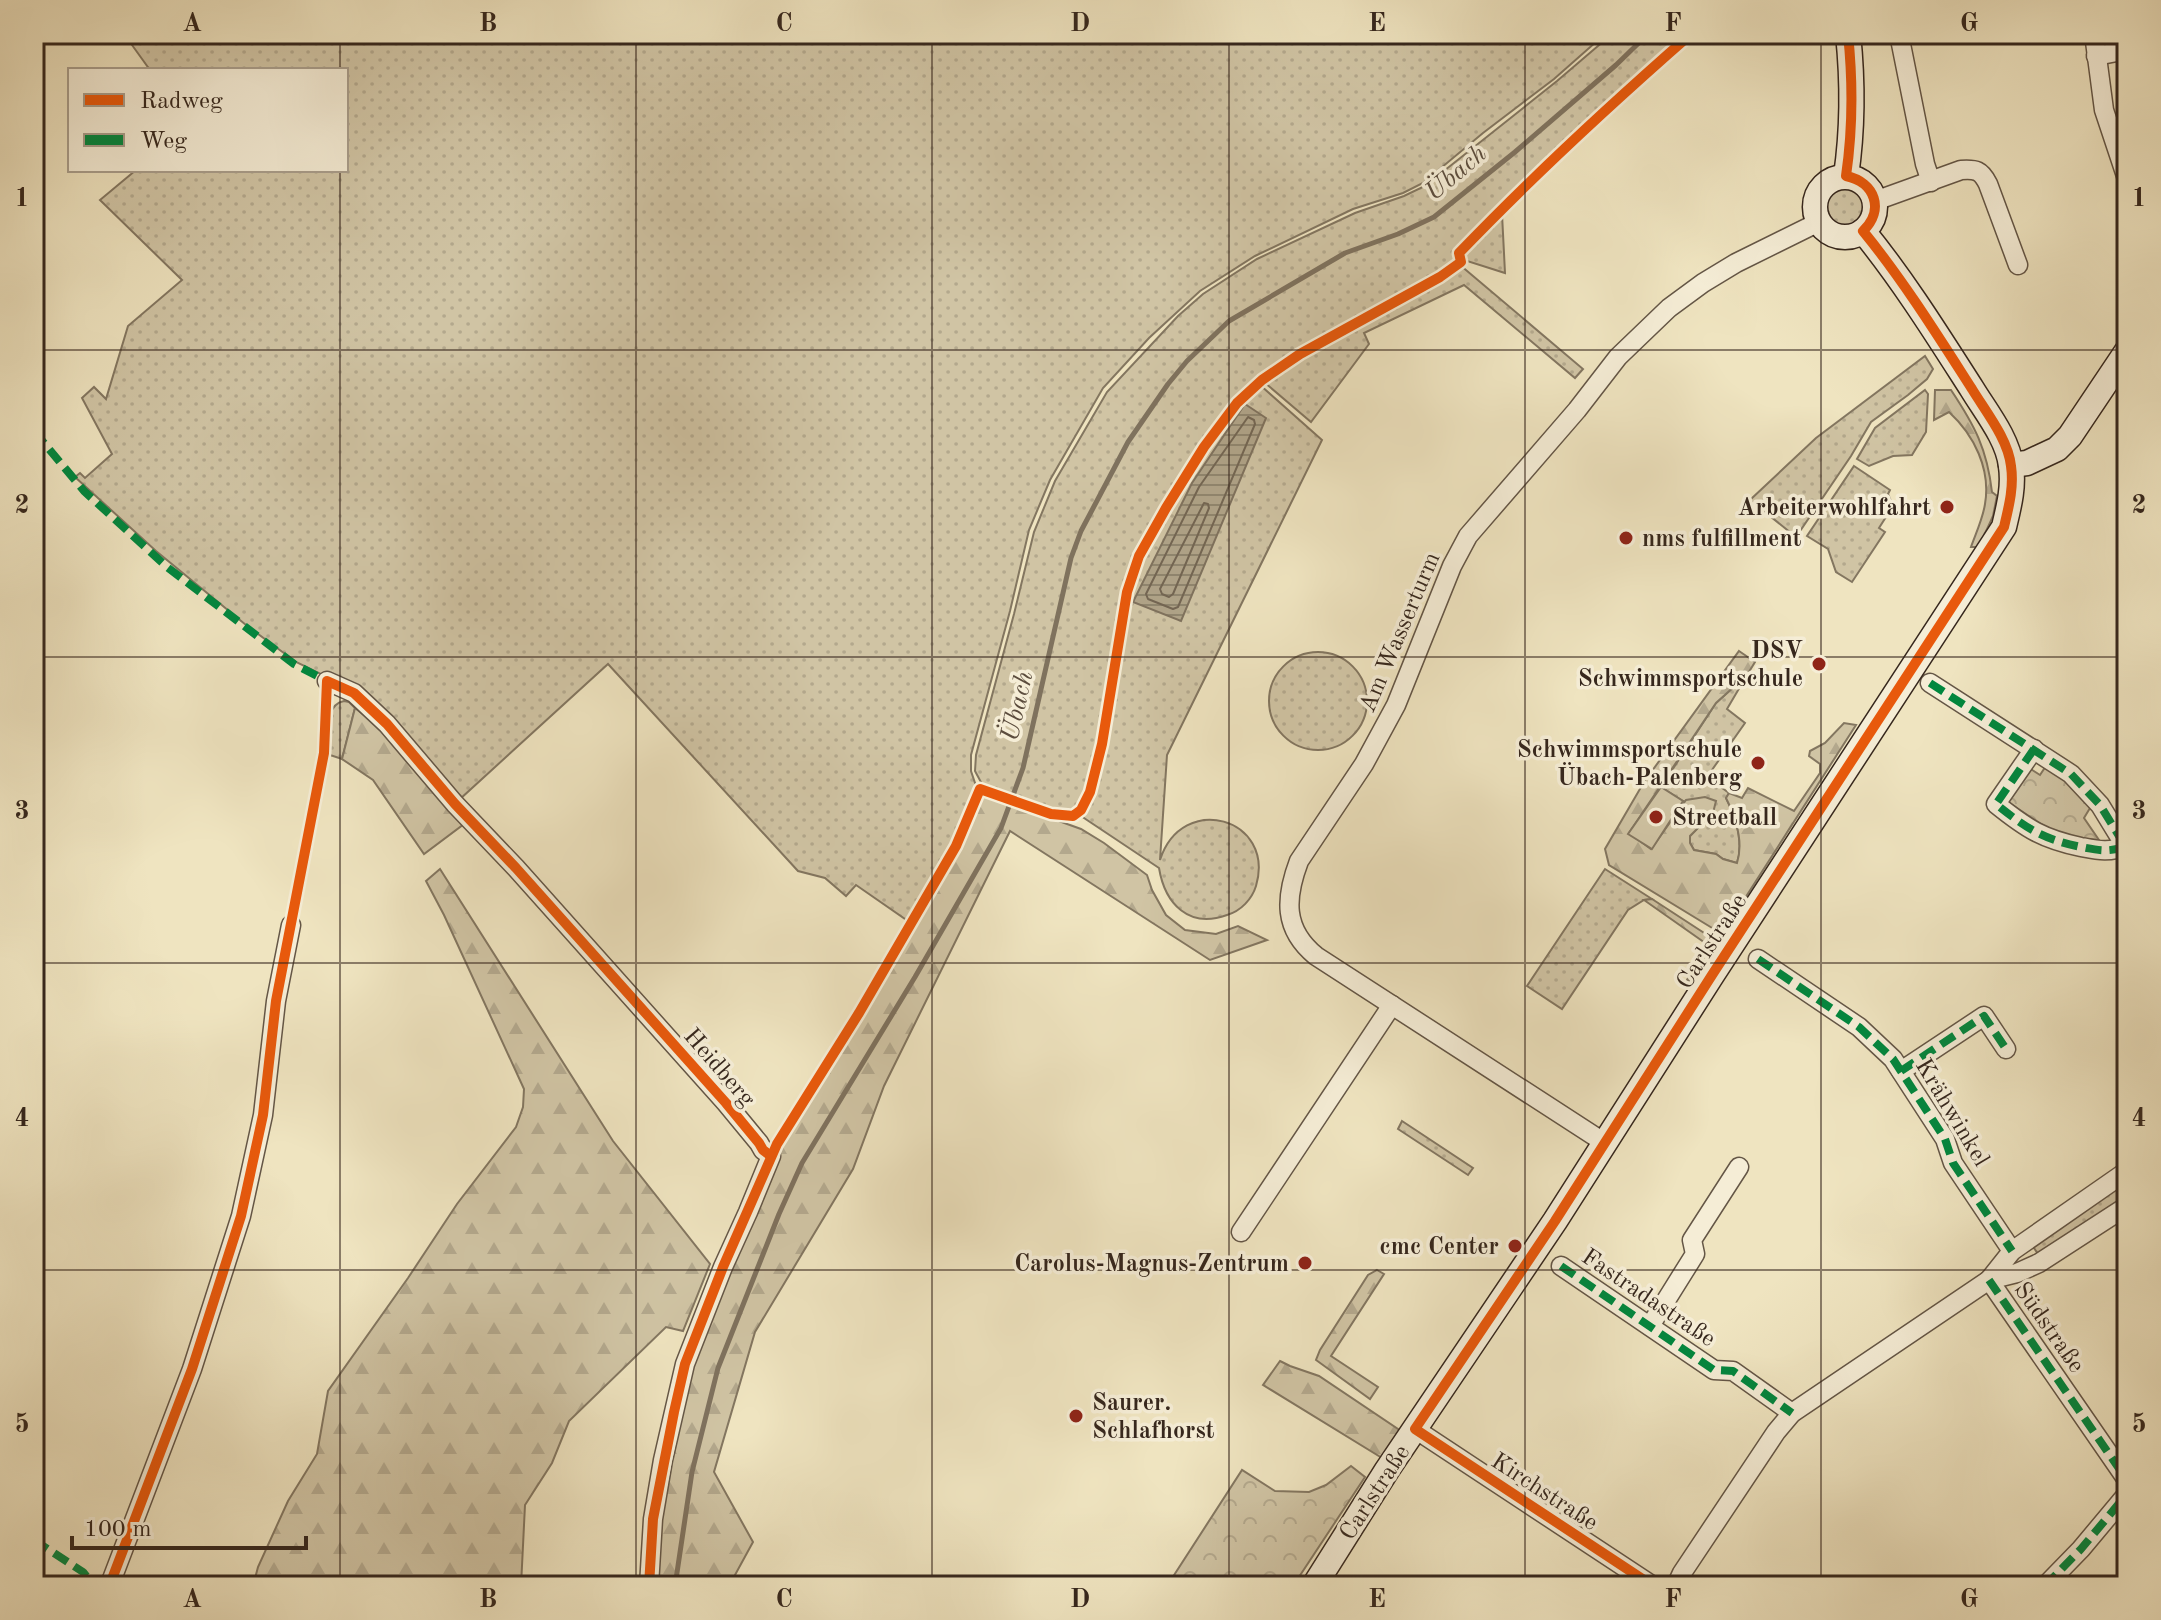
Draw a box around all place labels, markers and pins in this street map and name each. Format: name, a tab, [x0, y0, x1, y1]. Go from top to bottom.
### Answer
place label: Arbeiterwohlfahrt	[1738, 497, 1931, 521]
marker: Arbeiterwohlfahrt	[1938, 498, 1956, 516]
place label: nms fulfillment	[1642, 528, 1802, 552]
marker: nms fulfillment	[1617, 529, 1635, 547]
place label: DSV Schwimmsportschule	[1578, 640, 1803, 692]
marker: DSV Schwimmsportschule	[1810, 655, 1828, 673]
place label: Schwimmsportschule Übach-Palenberg	[1517, 739, 1743, 791]
marker: Schwimmsportschule Übach-Palenberg	[1749, 754, 1767, 772]
place label: Streetball	[1672, 807, 1777, 831]
marker: Streetball	[1647, 808, 1665, 826]
place label: cmc Center	[1380, 1236, 1499, 1260]
marker: cmc Center	[1506, 1237, 1524, 1255]
place label: Carolus-Magnus-Zentrum	[1014, 1253, 1289, 1277]
marker: Carolus-Magnus-Zentrum	[1296, 1254, 1314, 1272]
place label: Saurer. Schlafhorst	[1092, 1392, 1215, 1444]
marker: Saurer. Schlafhorst	[1067, 1407, 1085, 1425]

